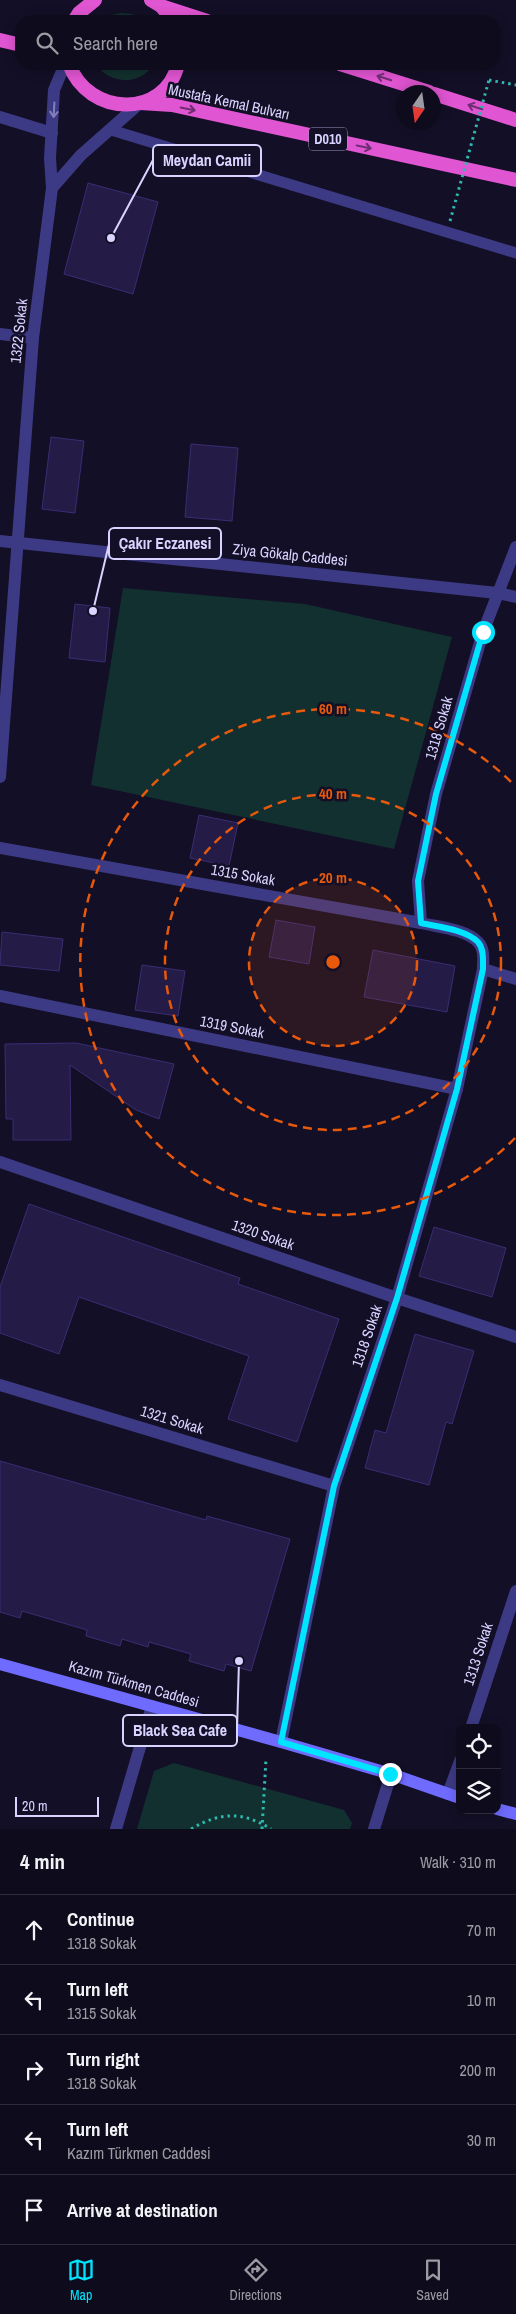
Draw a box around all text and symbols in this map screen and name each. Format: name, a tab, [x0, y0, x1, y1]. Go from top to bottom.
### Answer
search box	[15, 15, 501, 70]
icon: search	[33, 29, 61, 57]
text: Search here	[73, 30, 158, 56]
one-way arrow	[377, 73, 393, 82]
street label: Mustafa Kemal Bulvarı	[166, 78, 292, 125]
north arrow	[396, 85, 441, 130]
one-way arrow	[49, 102, 58, 118]
one-way arrow	[467, 102, 483, 111]
one-way arrow	[180, 105, 196, 114]
road number: D010	[309, 128, 347, 150]
one-way arrow	[356, 143, 372, 152]
callout: Meydan Camii	[153, 145, 261, 176]
text: Meydan Camii	[163, 149, 251, 171]
street label: 1322 Sokak	[5, 297, 32, 364]
callout: Çakır Eczanesi	[109, 528, 221, 559]
text: Çakır Eczanesi	[119, 532, 211, 554]
street label: Ziya Gökalp Caddesi	[231, 538, 349, 571]
route start	[472, 621, 495, 644]
street label: 1318 Sokak	[419, 693, 458, 762]
text: 60 m	[319, 698, 347, 719]
text: 40 m	[319, 783, 347, 804]
street label: 1315 Sokak	[209, 859, 278, 891]
text: 20 m	[319, 867, 347, 888]
centre of rings	[324, 953, 342, 971]
street label: 1319 Sokak	[198, 1010, 267, 1043]
street label: 1320 Sokak	[229, 1214, 298, 1255]
street label: 1318 Sokak	[346, 1301, 387, 1370]
street label: 1321 Sokak	[138, 1400, 207, 1439]
street label: 1313 Sokak	[458, 1619, 498, 1688]
street label: Kazım Türkmen Caddesi	[66, 1655, 202, 1712]
callout: Black Sea Cafe	[123, 1715, 237, 1746]
text: Black Sea Cafe	[133, 1719, 227, 1741]
map controls	[456, 1724, 501, 1814]
button: locate	[456, 1724, 501, 1769]
route end	[379, 1763, 402, 1786]
button: layers	[456, 1769, 501, 1814]
scale bar	[15, 1794, 99, 1817]
text: 20 m	[22, 1797, 48, 1815]
text: 4 min	[20, 1847, 65, 1876]
text: Walk · 310 m	[420, 1851, 496, 1873]
text: Continue	[67, 1906, 135, 1932]
icon: ahead	[20, 1916, 48, 1944]
text: 70 m	[467, 1919, 496, 1941]
text: 1318 Sokak	[67, 1932, 136, 1954]
text: Turn left	[67, 1976, 128, 2002]
icon: left	[20, 1986, 48, 2014]
text: 10 m	[467, 1989, 496, 2011]
text: 1315 Sokak	[67, 2002, 136, 2024]
text: Turn right	[67, 2046, 139, 2072]
icon: right	[20, 2056, 48, 2084]
text: 200 m	[460, 2059, 496, 2081]
text: 1318 Sokak	[67, 2072, 136, 2094]
text: Turn left	[67, 2116, 128, 2142]
icon: left	[20, 2126, 48, 2154]
text: 30 m	[467, 2129, 496, 2151]
text: Kazım Türkmen Caddesi	[67, 2142, 211, 2164]
icon: arrive	[20, 2196, 48, 2224]
text: Arrive at destination	[67, 2197, 218, 2223]
tab: Map	[67, 2256, 95, 2304]
tab: Directions	[230, 2256, 282, 2304]
tab: Saved	[416, 2256, 449, 2304]

